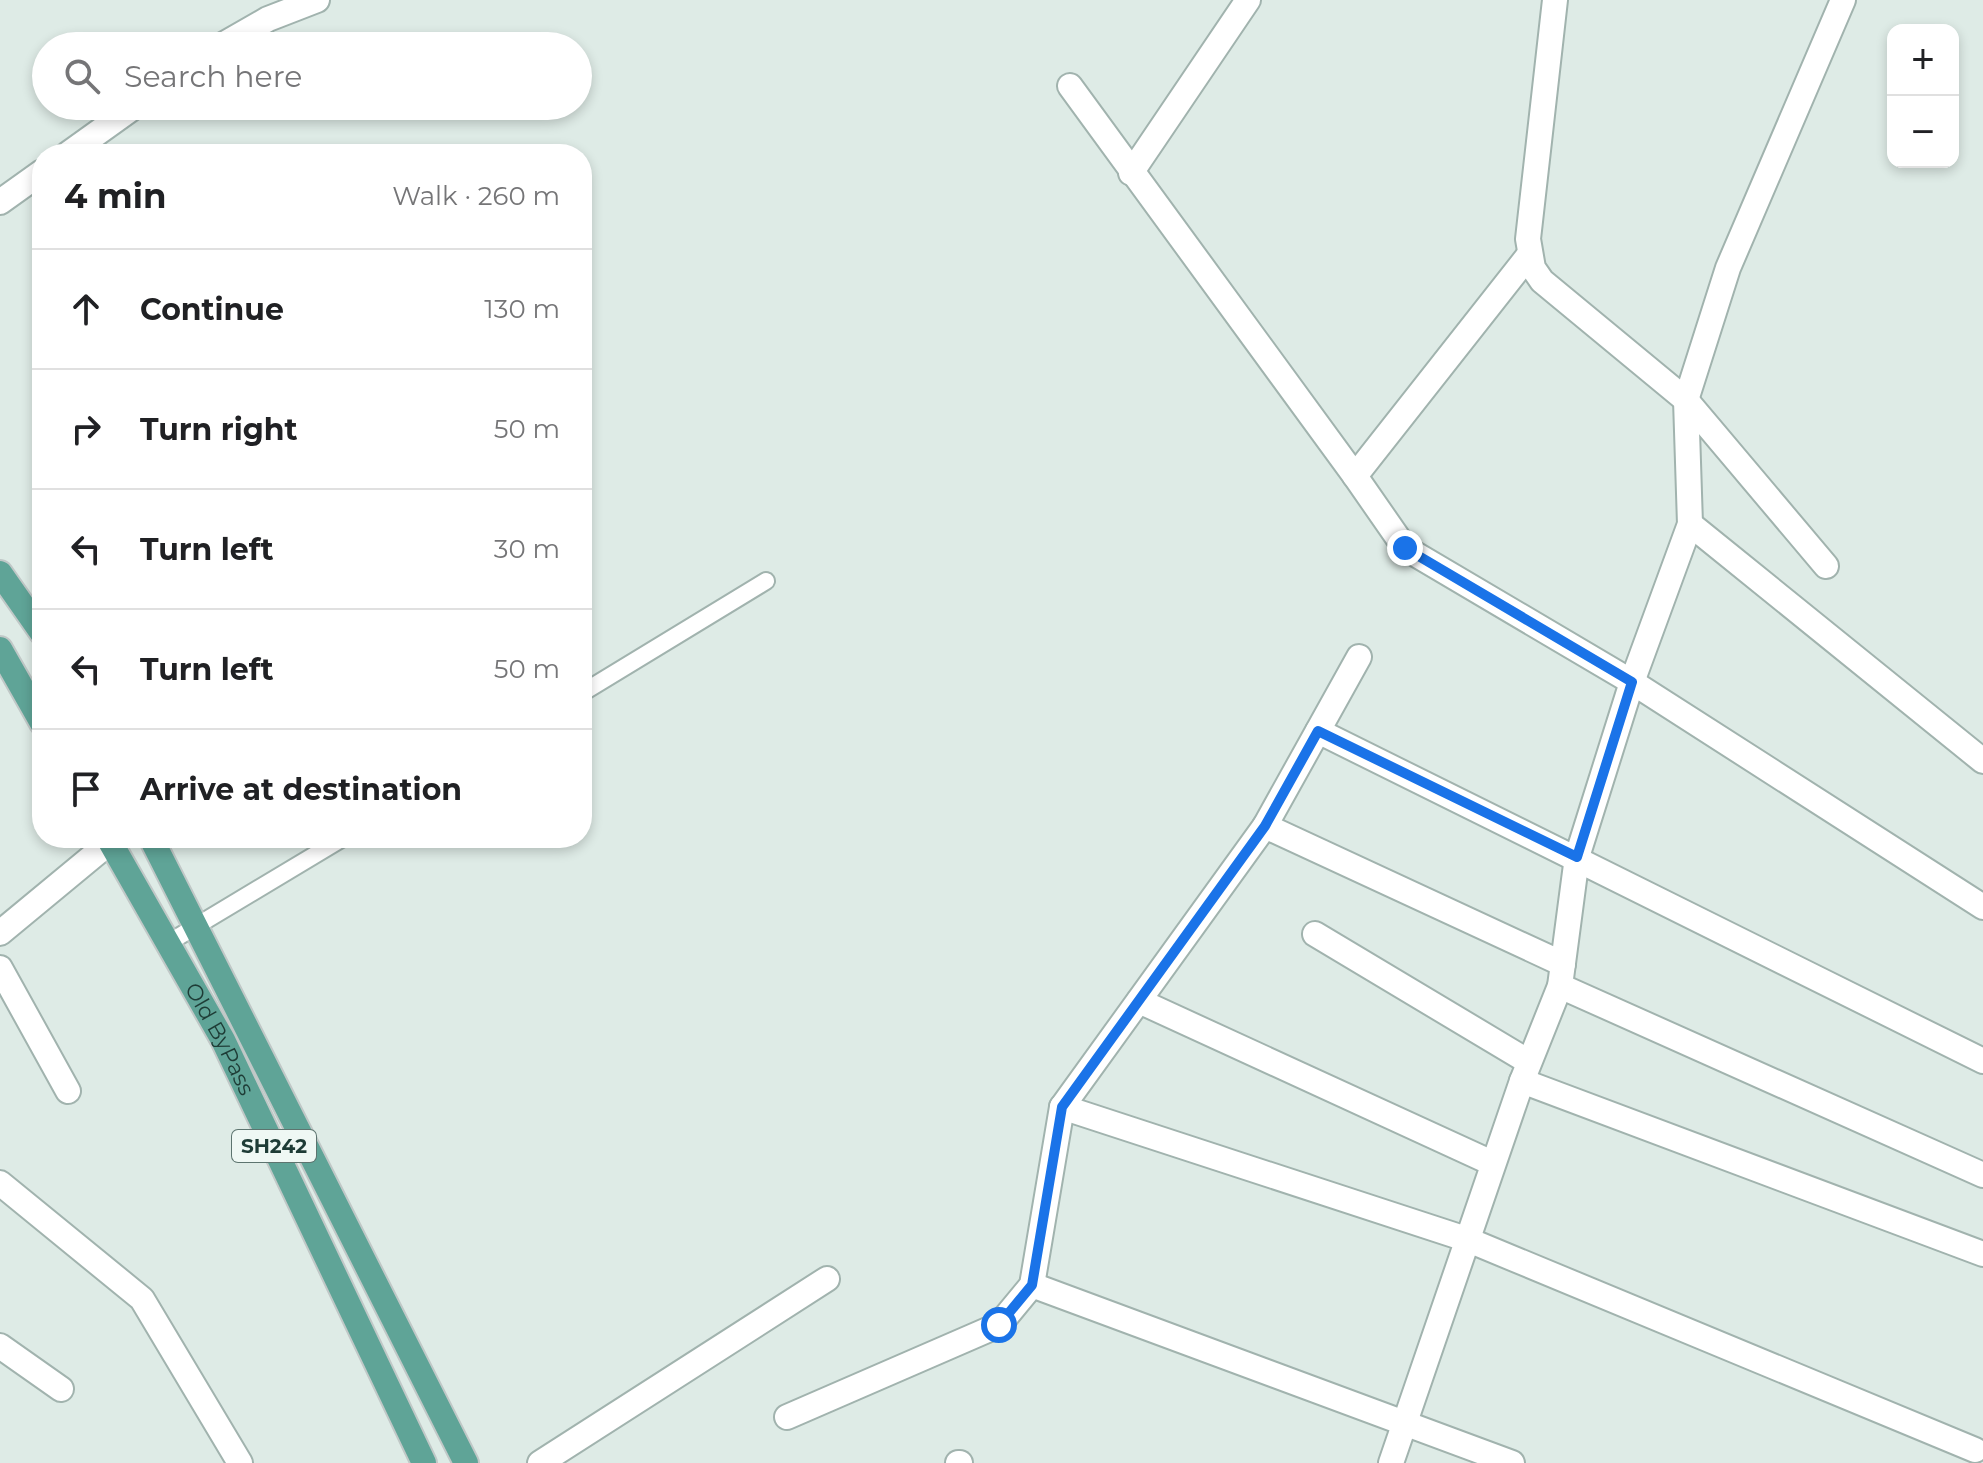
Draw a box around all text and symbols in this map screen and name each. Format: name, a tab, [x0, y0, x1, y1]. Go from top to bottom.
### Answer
map controls	[1887, 24, 1959, 168]
button: +	[1887, 24, 1959, 96]
search box	[32, 32, 592, 120]
icon: search	[60, 54, 104, 98]
text: Search here	[124, 58, 302, 95]
button: −	[1887, 96, 1959, 168]
text: 4 min	[64, 175, 166, 217]
text: Walk · 260 m	[392, 180, 560, 212]
icon: ahead	[64, 287, 108, 331]
text: Continue	[140, 291, 284, 328]
text: 130 m	[484, 293, 560, 325]
icon: right	[64, 407, 108, 451]
text: Turn right	[140, 411, 297, 448]
text: 50 m	[494, 413, 560, 445]
icon: left	[64, 527, 108, 571]
route end	[1387, 530, 1423, 566]
text: Turn left	[140, 531, 273, 568]
text: 30 m	[494, 533, 560, 565]
icon: left	[64, 647, 108, 691]
text: Turn left	[140, 651, 273, 688]
text: 50 m	[494, 653, 560, 685]
icon: arrive	[64, 767, 108, 811]
text: Arrive at destination	[140, 771, 462, 808]
street label: Old ByPass	[179, 978, 261, 1100]
road number: SH242	[232, 1130, 316, 1162]
route start	[981, 1307, 1017, 1343]

